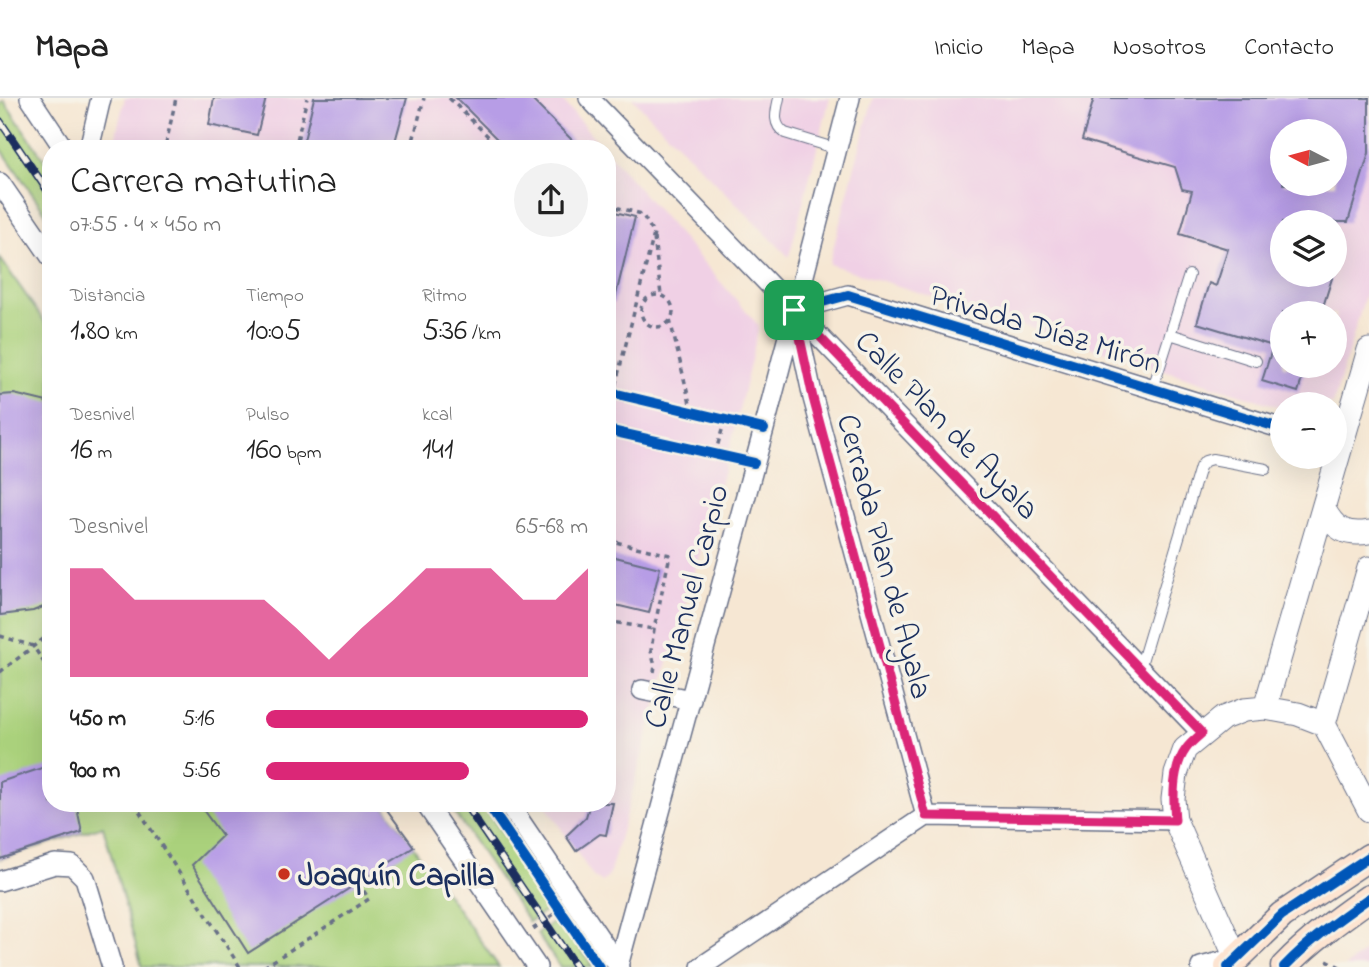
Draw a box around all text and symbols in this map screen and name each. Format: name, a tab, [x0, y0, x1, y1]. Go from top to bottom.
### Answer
text: Mapa	[35, 24, 109, 72]
text: Inicio	[934, 31, 983, 66]
text: Mapa	[1021, 31, 1075, 66]
text: Nosotros	[1113, 31, 1206, 66]
text: Contacto	[1244, 31, 1334, 66]
north arrow	[1270, 119, 1348, 196]
map controls	[1270, 119, 1347, 469]
text: Carrera matutina	[70, 155, 337, 211]
button: share	[514, 163, 588, 237]
text: 07:55 · 4 × 450 m	[70, 209, 221, 242]
button: layers	[1270, 210, 1347, 287]
street label: Privada Díaz Mirón	[923, 274, 1167, 389]
pin	[764, 280, 824, 340]
text: Distancia	[70, 283, 145, 310]
text: Tiempo	[246, 283, 304, 310]
text: Ritmo	[422, 283, 467, 310]
icon: arrive	[775, 291, 813, 329]
button: +	[1270, 301, 1347, 378]
text: 1.80	[70, 310, 110, 354]
text: 10:05	[246, 310, 301, 354]
text: 5:36	[422, 310, 467, 354]
text: km	[110, 321, 138, 348]
text: /km	[467, 321, 501, 348]
street label: Calle Plan de Ayala	[842, 321, 1049, 532]
button: −	[1270, 392, 1347, 469]
text: Desnivel	[70, 402, 135, 429]
text: Pulso	[246, 402, 289, 429]
text: kcal	[422, 402, 452, 429]
street label: Cerrada Plan de Ayala	[822, 409, 943, 705]
text: 16	[70, 429, 93, 473]
text: 160	[246, 429, 282, 473]
text: 141	[422, 429, 453, 473]
text: m	[93, 440, 112, 467]
text: bpm	[282, 440, 322, 467]
street label: Calle Manuel Carpio	[633, 480, 744, 734]
text: Desnivel	[70, 511, 148, 544]
text: 65–68 m	[516, 511, 588, 544]
text: 450 m	[70, 703, 126, 736]
text: 5:16	[182, 703, 215, 736]
text: 900 m	[70, 755, 120, 788]
text: 5:56	[182, 755, 220, 788]
place label: Joaquín Capilla	[298, 854, 495, 901]
marker: Joaquín Capilla	[276, 866, 292, 882]

